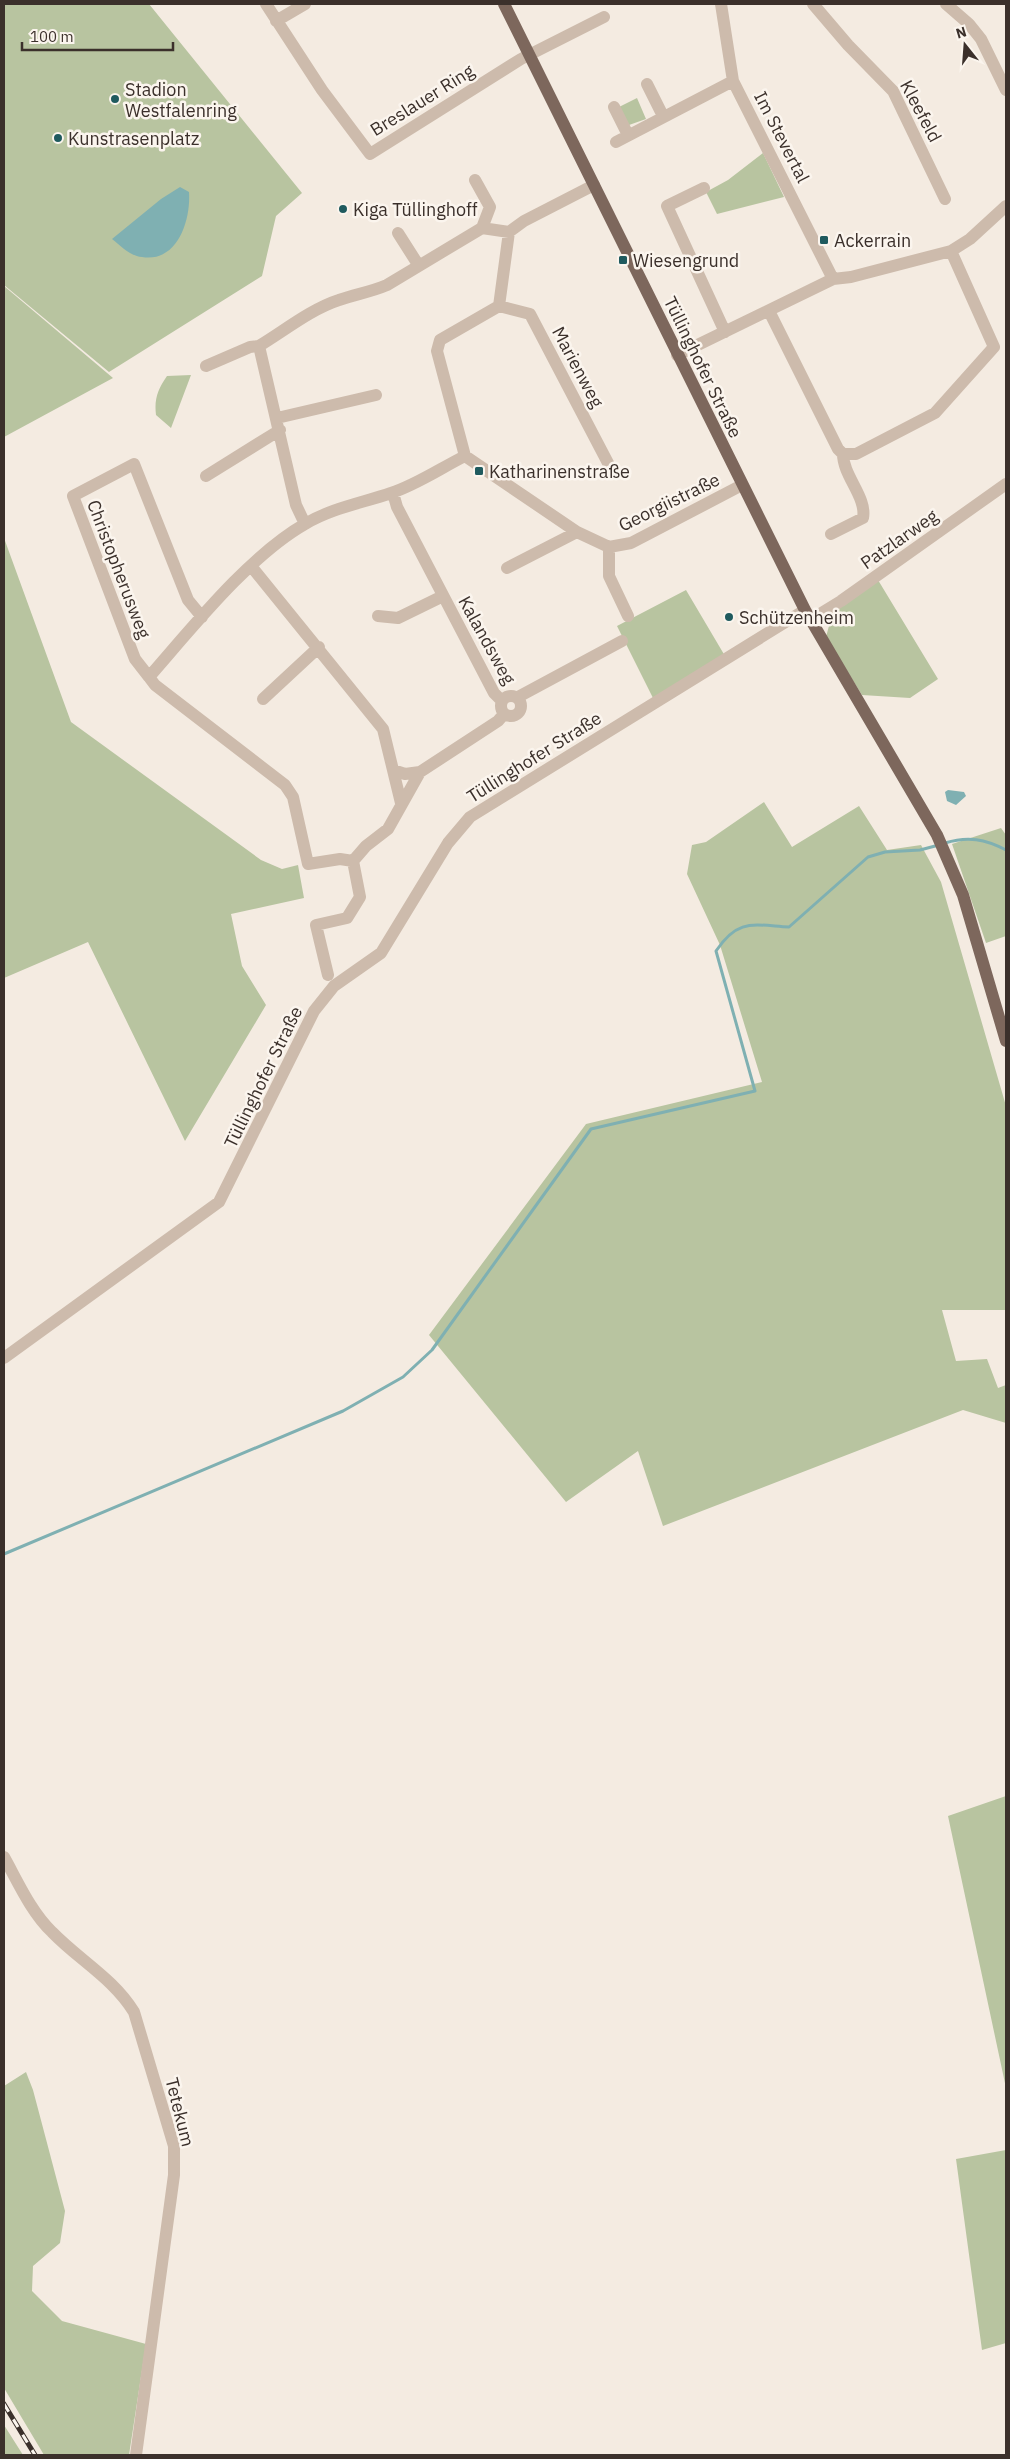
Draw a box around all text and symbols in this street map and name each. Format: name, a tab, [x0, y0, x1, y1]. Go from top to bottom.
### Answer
scale bar	[22, 20, 174, 52]
north arrow	[940, 20, 990, 70]
text: N	[954, 22, 969, 43]
text: 100 m	[30, 27, 74, 46]
street label: Breslauer Ring	[366, 59, 479, 141]
street label: Kleefeld	[895, 76, 947, 146]
place label: Stadion Westfalenring	[125, 78, 237, 122]
street label: Im Stevertal	[749, 87, 815, 187]
marker: Stadion Westfalenring	[109, 93, 121, 105]
place label: Kunstrasenplatz	[68, 127, 199, 150]
marker: Kunstrasenplatz	[52, 132, 64, 144]
place label: Kiga Tüllinghoff	[353, 198, 478, 221]
marker: Kiga Tüllinghoff	[337, 203, 349, 215]
place label: Ackerrain	[834, 229, 911, 252]
marker: Ackerrain	[818, 234, 830, 246]
place label: Wiesengrund	[633, 249, 739, 272]
marker: Wiesengrund	[617, 254, 629, 266]
street label: Tüllinghofer Straße	[659, 292, 747, 442]
street label: Marienweg	[547, 323, 609, 412]
place label: Katharinenstraße	[489, 460, 630, 483]
marker: Katharinenstraße	[473, 465, 485, 477]
street label: Georgiistraße	[615, 468, 723, 536]
street label: Christopherusweg	[82, 496, 156, 642]
street label: Patzlarweg	[856, 504, 943, 574]
street label: Kalandsweg	[453, 592, 521, 689]
place label: Schützenheim	[739, 606, 854, 629]
marker: Schützenheim	[723, 611, 735, 623]
street label: Tüllinghofer Straße	[462, 706, 606, 808]
street label: Tüllinghofer Straße	[219, 1002, 307, 1152]
street label: Tetekum	[160, 2075, 200, 2149]

